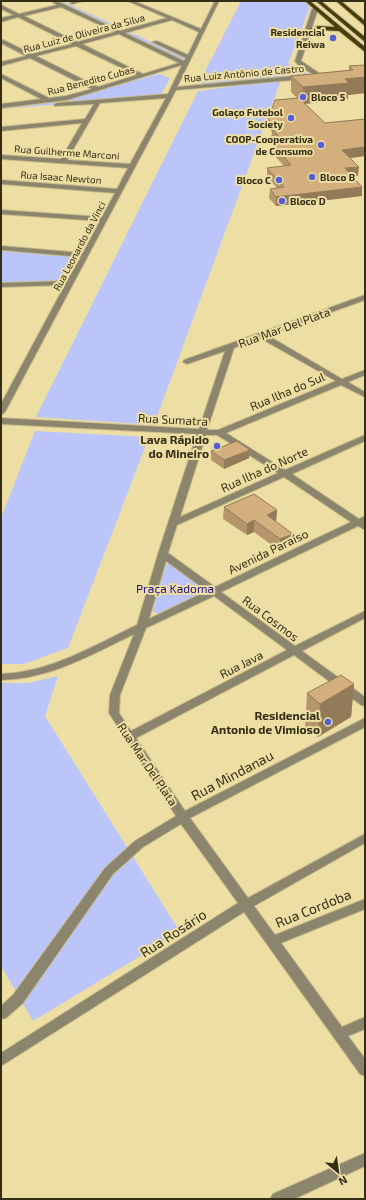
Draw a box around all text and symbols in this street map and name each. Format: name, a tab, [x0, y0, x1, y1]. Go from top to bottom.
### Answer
street label: Rua Luiz de Oliveira da Silva	[22, 11, 146, 55]
place label: Residencial Reiwa	[270, 26, 326, 50]
marker: Residencial Reiwa	[328, 33, 338, 43]
street label: Rua Luiz Antônio de Castro	[183, 62, 305, 84]
street label: Rua Benedito Cubas	[46, 63, 136, 97]
place label: Bloco 5	[311, 91, 346, 103]
marker: Bloco 5	[298, 92, 308, 102]
place label: Golaço Futebol Society	[212, 106, 284, 131]
marker: Golaço Futebol Society	[286, 113, 296, 123]
place label: COOP-Cooperativa de Consumo	[226, 133, 313, 157]
marker: COOP-Cooperativa de Consumo	[316, 140, 326, 150]
street label: Rua Guilherme Marconi	[14, 142, 120, 162]
street label: Rua Isaac Newton	[20, 168, 102, 186]
place label: Bloco B	[320, 171, 355, 183]
marker: Bloco B	[307, 172, 317, 182]
place label: Bloco C	[236, 174, 271, 186]
marker: Bloco C	[274, 175, 284, 185]
place label: Bloco D	[290, 195, 326, 207]
marker: Bloco D	[277, 196, 287, 206]
street label: Rua Leonardo da Vinci	[50, 199, 108, 293]
street label: Rua Mar Del Plata	[236, 304, 332, 350]
street label: Rua Ilha do Sul	[247, 369, 327, 413]
street label: Rua Sumatra	[138, 410, 208, 428]
place label: Lava Rápido do Mineiro	[140, 432, 209, 460]
marker: Lava Rápido do Mineiro	[212, 441, 222, 451]
street label: Rua Ilha do Norte	[218, 444, 310, 494]
street label: Avenida Paraíso	[226, 526, 310, 576]
park label: Praça Kadoma	[136, 581, 214, 596]
street label: Rua Cosmos	[240, 592, 302, 644]
street label: Rua Java	[217, 647, 265, 681]
place label: Residencial Antonio de Vimioso	[211, 708, 320, 736]
marker: Residencial Antonio de Vimioso	[323, 717, 333, 727]
street label: Rua Mar Del Plata	[115, 720, 181, 808]
street label: Rua Mindanau	[188, 746, 276, 804]
street label: Rua Cordoba	[272, 885, 354, 931]
street label: Rua Rosário	[137, 905, 209, 961]
north arrow	[318, 1152, 358, 1192]
text: N	[336, 1174, 350, 1189]

